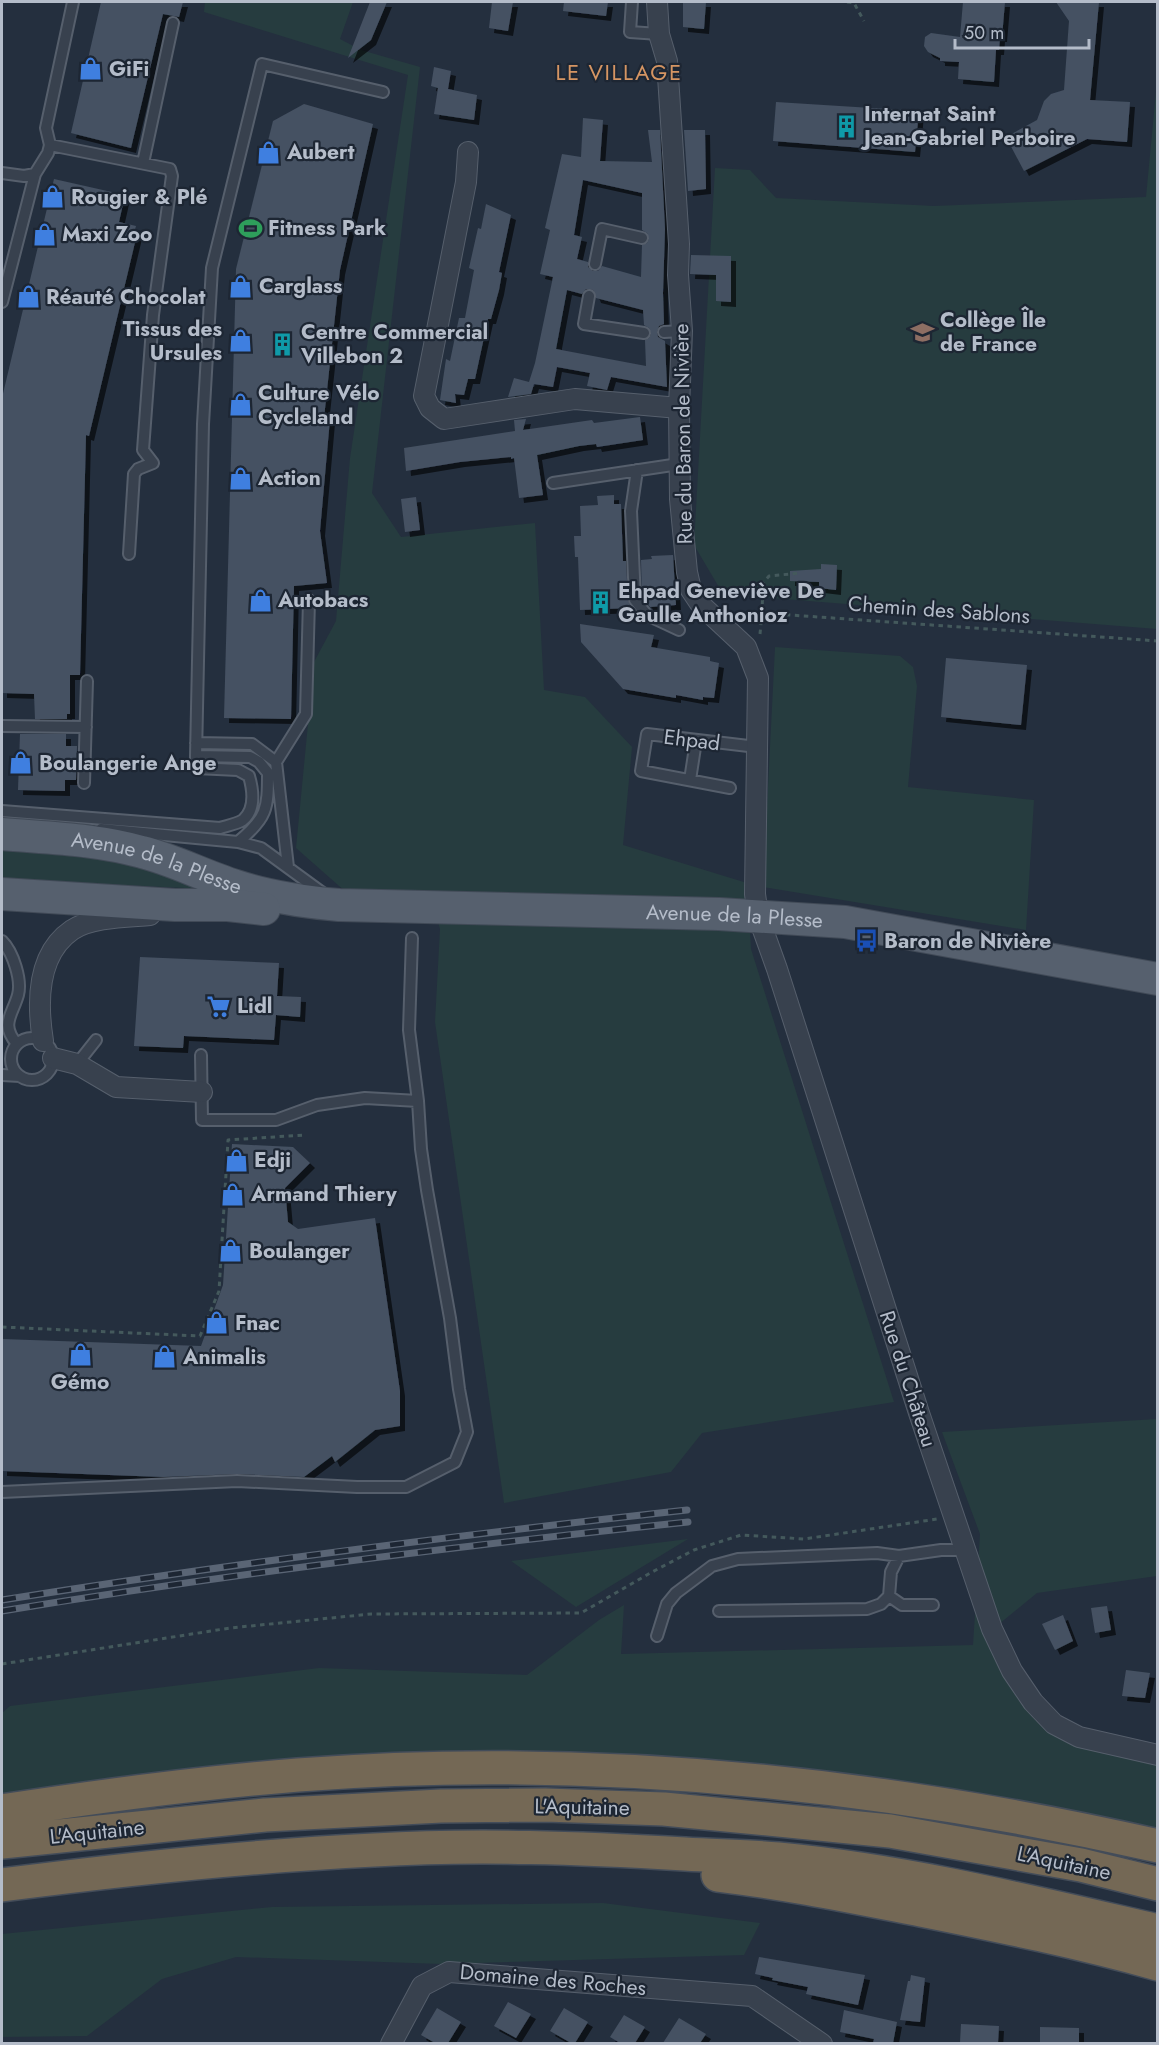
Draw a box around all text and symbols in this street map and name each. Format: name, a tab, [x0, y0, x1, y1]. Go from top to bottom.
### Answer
scale bar	[955, 12, 1088, 50]
text: 50 m	[964, 20, 1004, 46]
place label: GiFi	[109, 54, 149, 84]
shop icon: GiFi	[78, 56, 104, 82]
district label: LE VILLAGE	[556, 56, 682, 88]
place label: Internat Saint Jean-Gabriel Perboire	[860, 99, 1075, 153]
building icon: Internat Saint Jean-Gabriel Perboire	[833, 113, 859, 139]
place label: Aubert	[286, 137, 355, 167]
shop icon: Aubert	[256, 139, 282, 165]
place label: Rougier & Plé	[71, 182, 208, 212]
shop icon: Rougier & Plé	[40, 184, 66, 210]
place label: Fitness Park	[268, 213, 386, 243]
sports icon: Fitness Park	[237, 215, 263, 241]
place label: Maxi Zoo	[62, 219, 152, 249]
shop icon: Maxi Zoo	[31, 221, 57, 247]
place label: Carglass	[259, 271, 343, 301]
shop icon: Carglass	[228, 273, 254, 299]
place label: Réauté Chocolat	[46, 282, 206, 312]
shop icon: Réauté Chocolat	[15, 284, 41, 310]
place label: Collège Île de France	[940, 305, 1046, 359]
place label: Tissus des Ursules	[123, 314, 222, 368]
place label: Centre Commercial Villebon 2	[300, 317, 488, 371]
school or university icon: Collège Île de France	[909, 319, 935, 345]
street label: Rue du Baron de Nivière	[666, 323, 700, 545]
shop icon: Tissus des Ursules	[227, 328, 253, 354]
building icon: Centre Commercial Villebon 2	[270, 331, 296, 357]
place label: Culture Vélo Cycleland	[258, 378, 380, 432]
shop icon: Culture Vélo Cycleland	[227, 392, 253, 418]
place label: Action	[257, 463, 321, 493]
shop icon: Action	[227, 465, 253, 491]
place label: Ehpad Geneviève De Gaulle Anthonioz	[618, 576, 824, 630]
place label: Autobacs	[277, 585, 369, 615]
shop icon: Autobacs	[247, 587, 273, 613]
street label: Chemin des Sablons	[847, 589, 1031, 631]
building icon: Ehpad Geneviève De Gaulle Anthonioz	[587, 590, 613, 616]
street label: Ehpad	[662, 722, 722, 758]
place label: Boulangerie Ange	[39, 748, 216, 778]
shop icon: Boulangerie Ange	[8, 750, 34, 776]
street label: Avenue de la Plesse	[70, 825, 246, 902]
street label: Avenue de la Plesse	[646, 897, 824, 936]
place label: Baron de Nivière	[884, 926, 1051, 956]
bus stop icon: Baron de Nivière	[853, 928, 879, 954]
place label: Lidl	[237, 991, 273, 1021]
supermarket icon: Lidl	[206, 993, 232, 1019]
place label: Edji	[254, 1145, 291, 1175]
shop icon: Edji	[223, 1147, 249, 1173]
place label: Armand Thiery	[250, 1179, 398, 1209]
shop icon: Armand Thiery	[220, 1181, 246, 1207]
place label: Boulanger	[249, 1236, 350, 1266]
shop icon: Boulanger	[218, 1238, 244, 1264]
street label: Rue du Château	[872, 1307, 944, 1451]
place label: Fnac	[235, 1308, 280, 1338]
shop icon: Fnac	[204, 1310, 230, 1336]
shop icon: Gémo	[67, 1341, 93, 1367]
place label: Animalis	[182, 1342, 266, 1372]
shop icon: Animalis	[152, 1344, 178, 1370]
place label: Gémo	[51, 1367, 109, 1397]
street label: L'Aquitaine	[534, 1791, 630, 1823]
street label: L'Aquitaine	[48, 1812, 146, 1852]
street label: L'Aquitaine	[1014, 1838, 1114, 1888]
street label: Domaine des Roches	[459, 1957, 647, 2003]

